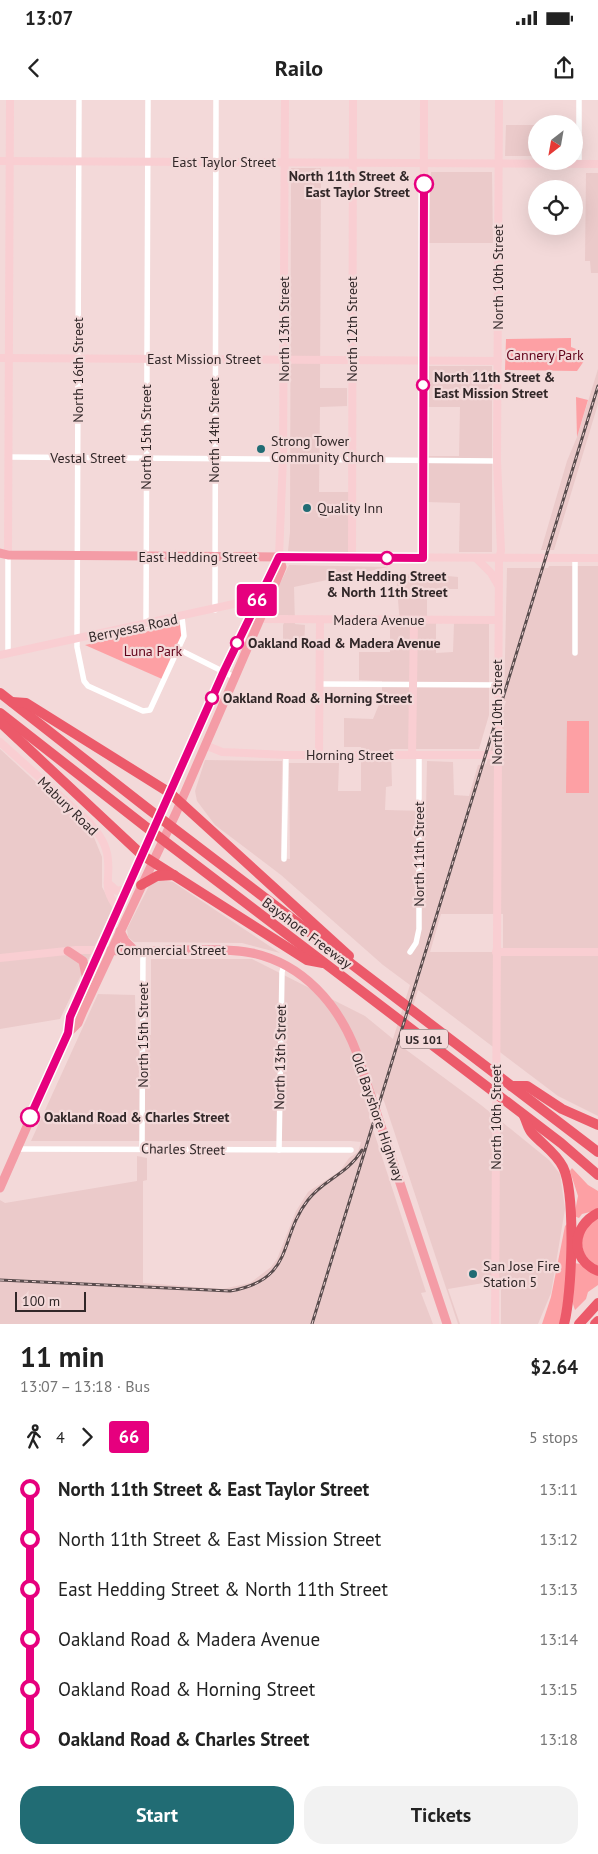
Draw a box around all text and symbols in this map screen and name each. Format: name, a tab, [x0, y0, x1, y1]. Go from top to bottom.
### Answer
text: 13:07	[25, 6, 73, 30]
icon: back	[20, 54, 48, 82]
text: Railo	[275, 54, 323, 82]
icon: share	[550, 54, 578, 82]
north arrow	[528, 115, 582, 170]
map controls	[528, 115, 583, 235]
street label: East Taylor Street	[172, 153, 276, 171]
place label: North 11th Street & East Taylor Street	[289, 167, 410, 201]
marker: North 11th Street & East Taylor Street	[414, 174, 434, 194]
button: locate	[528, 180, 583, 235]
street label: North 10th Street	[489, 224, 507, 330]
street label: North 13th Street	[275, 276, 293, 382]
street label: North 12th Street	[343, 276, 361, 382]
street label: North 16th Street	[69, 317, 87, 423]
park label: Cannery Park	[506, 346, 584, 364]
street label: East Mission Street	[147, 350, 261, 368]
place label: North 11th Street & East Mission Street	[434, 368, 555, 402]
street label: North 14th Street	[205, 377, 223, 483]
marker: North 11th Street & East Mission Street	[416, 378, 430, 392]
street label: North 15th Street	[137, 384, 155, 490]
place label: Strong Tower Community Church	[271, 432, 384, 466]
marker: Strong Tower Community Church	[255, 443, 267, 455]
street label: Vestal Street	[49, 449, 126, 467]
place label: Quality Inn	[317, 499, 383, 517]
marker: Quality Inn	[301, 502, 313, 514]
street label: East Hedding Street	[139, 548, 258, 566]
marker: East Hedding Street & North 11th Street	[380, 551, 394, 565]
place label: East Hedding Street & North 11th Street	[326, 567, 448, 601]
line badge: 66	[234, 584, 280, 616]
text: 66	[247, 588, 267, 611]
street label: Berryessa Road	[87, 610, 179, 646]
street label: Madera Avenue	[333, 611, 425, 629]
place label: Oakland Road & Madera Avenue	[248, 634, 441, 652]
marker: Oakland Road & Madera Avenue	[230, 636, 244, 650]
park label: Luna Park	[124, 642, 183, 660]
street label: North 10th Street	[488, 659, 506, 765]
place label: Oakland Road & Horning Street	[223, 689, 412, 707]
marker: Oakland Road & Horning Street	[205, 691, 219, 705]
street label: Horning Street	[306, 746, 394, 764]
street label: Mabury Road	[34, 773, 102, 839]
street label: North 11th Street	[410, 801, 428, 907]
street label: Bayshore Freeway	[258, 893, 356, 973]
street label: Commercial Street	[116, 941, 226, 959]
street label: North 15th Street	[134, 982, 152, 1088]
street label: North 13th Street	[270, 1004, 290, 1110]
road number: US 101	[400, 1030, 448, 1049]
street label: Old Bayshore Highway	[347, 1050, 409, 1184]
street label: North 10th Street	[487, 1064, 505, 1170]
marker: Oakland Road & Charles Street	[20, 1107, 40, 1127]
place label: Oakland Road & Charles Street	[44, 1108, 229, 1126]
street label: Charles Street	[141, 1139, 225, 1159]
place label: San Jose Fire Station 5	[483, 1257, 560, 1291]
marker: San Jose Fire Station 5	[467, 1268, 479, 1280]
scale bar	[15, 1289, 86, 1312]
text: 100 m	[22, 1292, 60, 1310]
text: 11 min	[20, 1338, 104, 1375]
text: $2.64	[530, 1355, 578, 1379]
text: 13:07 – 13:18 · Bus	[20, 1376, 150, 1396]
icon: walk	[20, 1423, 48, 1451]
icon: forward	[73, 1423, 101, 1451]
text: 66	[119, 1425, 139, 1448]
text: 4	[56, 1427, 65, 1447]
text: 5 stops	[529, 1427, 578, 1447]
text: North 11th Street & East Taylor Street	[58, 1477, 369, 1501]
text: 13:11	[540, 1479, 578, 1499]
text: North 11th Street & East Mission Street	[58, 1527, 381, 1551]
text: 13:12	[540, 1529, 578, 1549]
text: East Hedding Street & North 11th Street	[58, 1577, 388, 1601]
text: 13:13	[540, 1579, 578, 1599]
text: Oakland Road & Madera Avenue	[58, 1627, 320, 1651]
text: 13:14	[540, 1629, 578, 1649]
text: Oakland Road & Horning Street	[58, 1677, 315, 1701]
text: 13:15	[540, 1679, 578, 1699]
text: Oakland Road & Charles Street	[58, 1727, 309, 1751]
text: 13:18	[540, 1729, 578, 1749]
button: Start	[20, 1786, 294, 1844]
button: Tickets	[304, 1786, 578, 1844]

